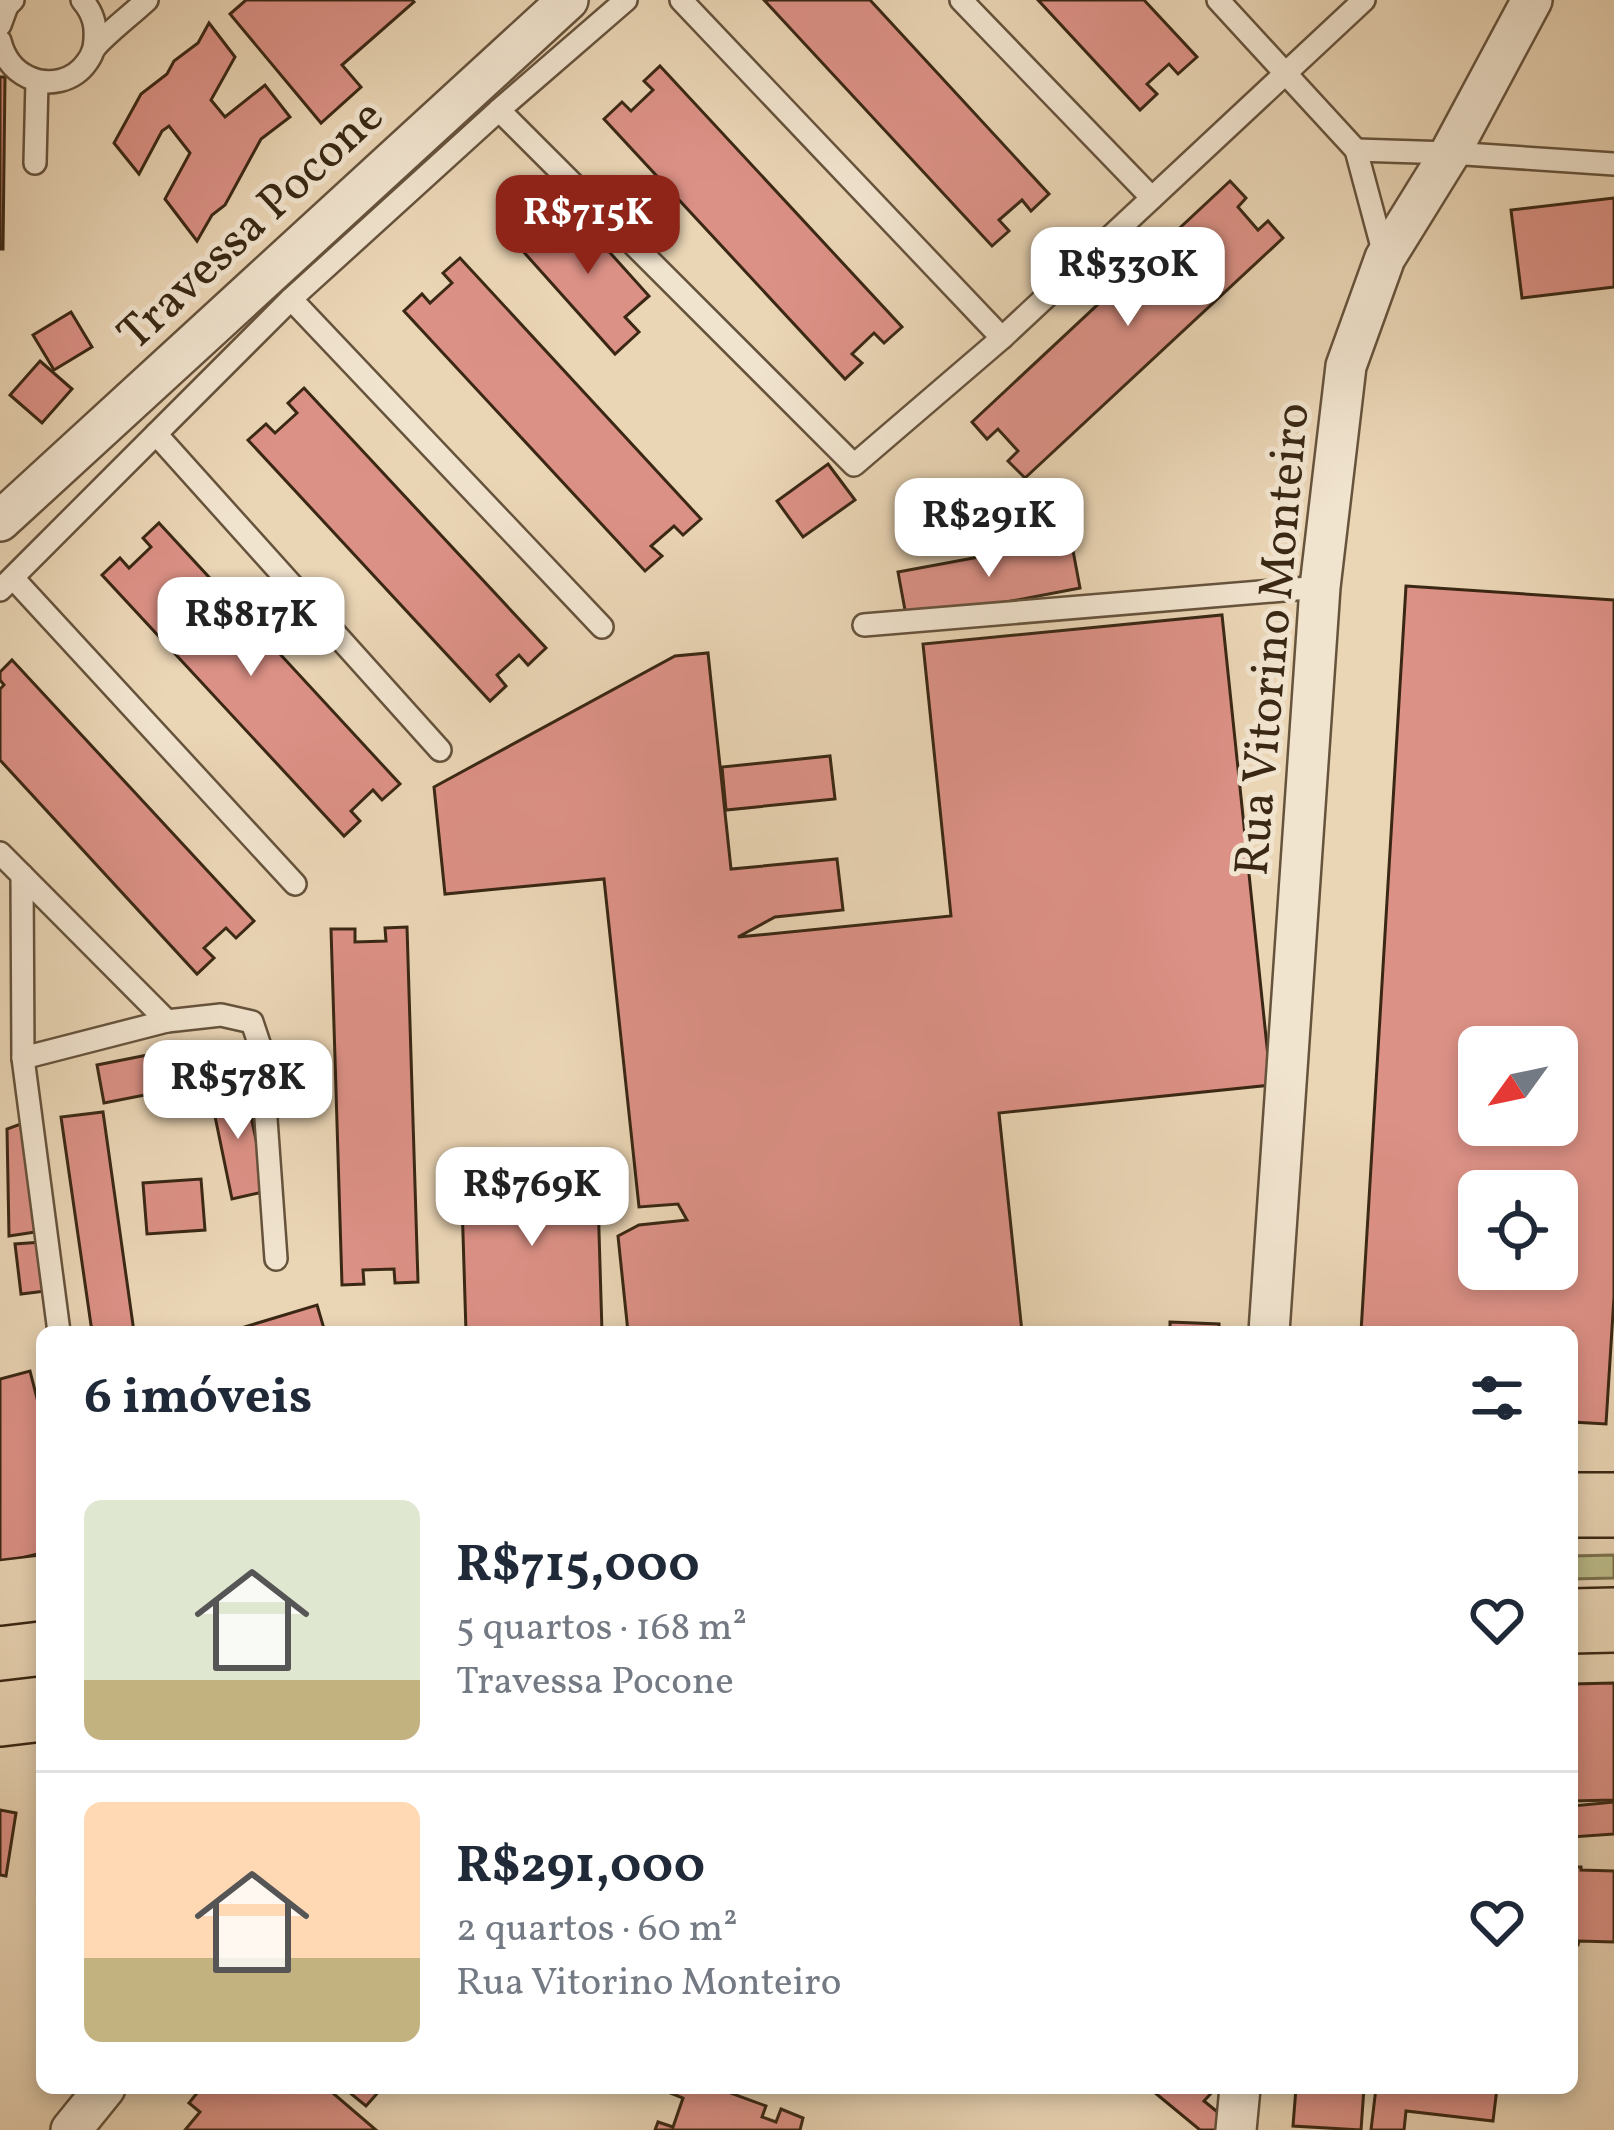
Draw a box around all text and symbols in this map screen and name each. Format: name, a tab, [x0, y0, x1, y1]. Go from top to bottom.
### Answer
street label: Travessa Pocone	[104, 85, 400, 367]
pin: R$715K	[490, 175, 686, 277]
text: R$715K	[523, 187, 653, 241]
pin: R$330K	[1030, 227, 1226, 329]
text: R$330K	[1058, 239, 1198, 293]
street label: Rua Vitorino Monteiro	[1220, 400, 1329, 879]
pin: R$291K	[891, 478, 1087, 580]
text: R$291K	[922, 490, 1056, 544]
pin: R$817K	[153, 577, 349, 679]
text: R$817K	[185, 589, 317, 643]
north arrow	[1458, 1026, 1578, 1146]
map controls	[1458, 1026, 1578, 1290]
pin: R$578K	[140, 1040, 336, 1142]
text: R$578K	[170, 1052, 306, 1106]
pin: R$769K	[434, 1147, 630, 1249]
text: R$769K	[463, 1159, 601, 1213]
button: locate	[1458, 1170, 1578, 1290]
text: 6 imóveis	[84, 1363, 312, 1434]
icon: filters	[1464, 1365, 1530, 1431]
text: R$715,000	[456, 1531, 700, 1602]
icon: home	[180, 1548, 324, 1692]
icon: heart	[1464, 1587, 1530, 1653]
text: 5 quartos · 168 m²	[456, 1602, 747, 1656]
text: Travessa Pocone	[456, 1656, 734, 1710]
text: R$291,000	[456, 1832, 705, 1903]
icon: home	[180, 1850, 324, 1994]
icon: heart	[1464, 1889, 1530, 1955]
text: 2 quartos · 60 m²	[456, 1903, 738, 1957]
text: Rua Vitorino Monteiro	[456, 1957, 841, 2011]

